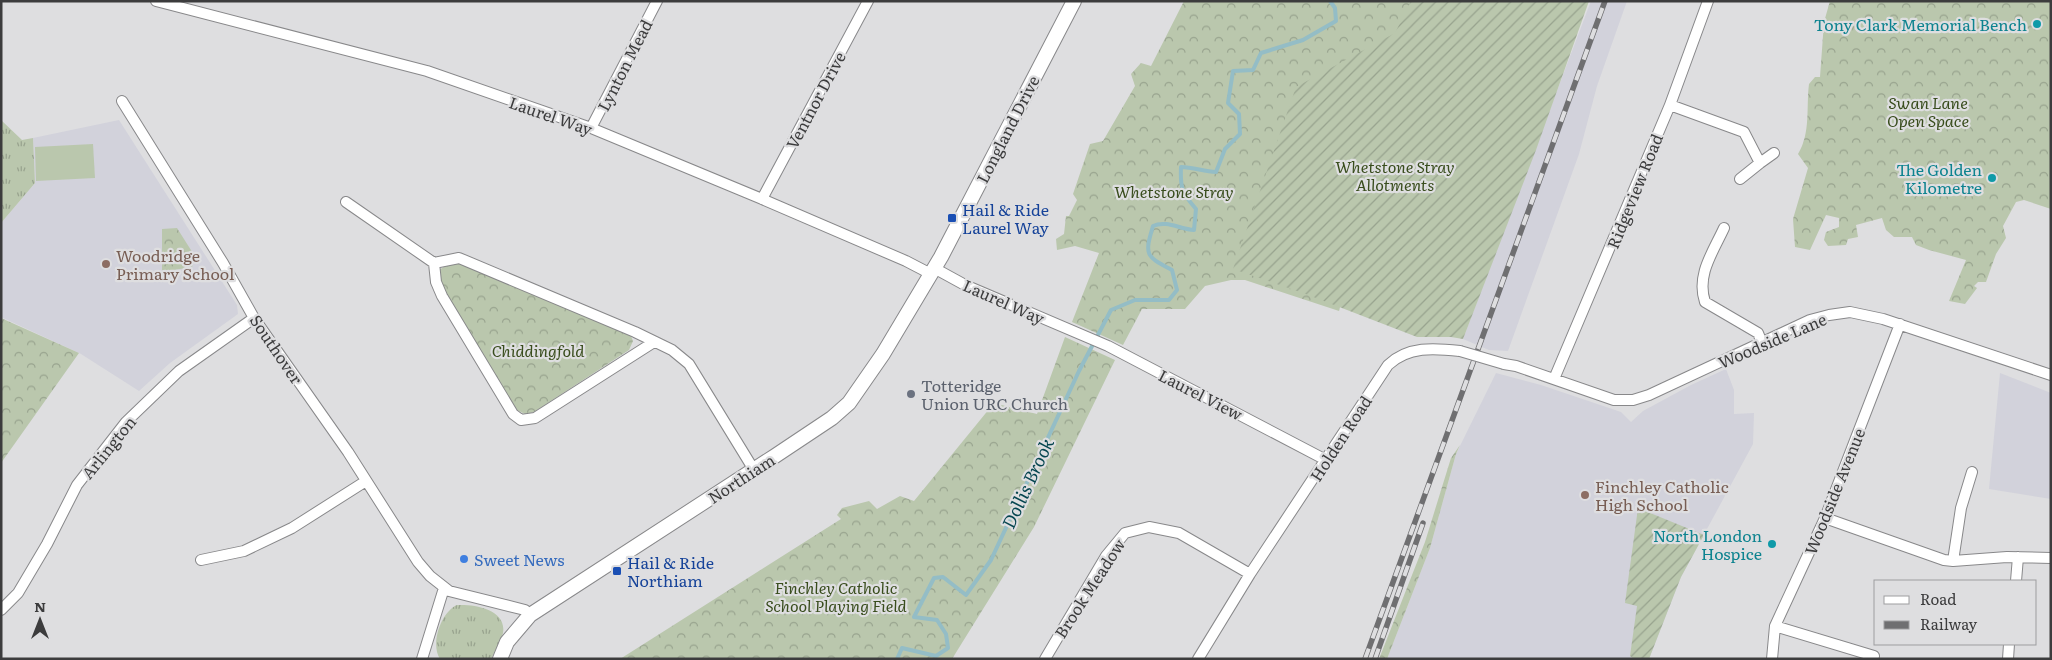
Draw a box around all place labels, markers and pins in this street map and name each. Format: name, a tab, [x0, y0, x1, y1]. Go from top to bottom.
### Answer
place label: Tony Clark Memorial Bench	[1814, 12, 2027, 36]
marker: Tony Clark Memorial Bench	[2031, 18, 2043, 30]
place label: The Golden Kilometre	[1896, 157, 1982, 199]
marker: The Golden Kilometre	[1986, 172, 1998, 184]
place label: Hail & Ride Laurel Way	[962, 197, 1050, 239]
marker: Hail & Ride Laurel Way	[946, 212, 958, 224]
place label: Woodridge Primary School	[116, 243, 234, 285]
marker: Woodridge Primary School	[100, 258, 112, 270]
place label: Totteridge Union URC Church	[921, 373, 1069, 415]
marker: Totteridge Union URC Church	[905, 388, 917, 400]
place label: Finchley Catholic High School	[1595, 474, 1729, 516]
marker: Finchley Catholic High School	[1579, 489, 1591, 501]
place label: North London Hospice	[1653, 523, 1762, 565]
marker: North London Hospice	[1766, 538, 1778, 550]
place label: Sweet News	[474, 547, 565, 571]
place label: Hail & Ride Northiam	[627, 550, 714, 592]
marker: Sweet News	[458, 553, 470, 565]
marker: Hail & Ride Northiam	[611, 565, 623, 577]

